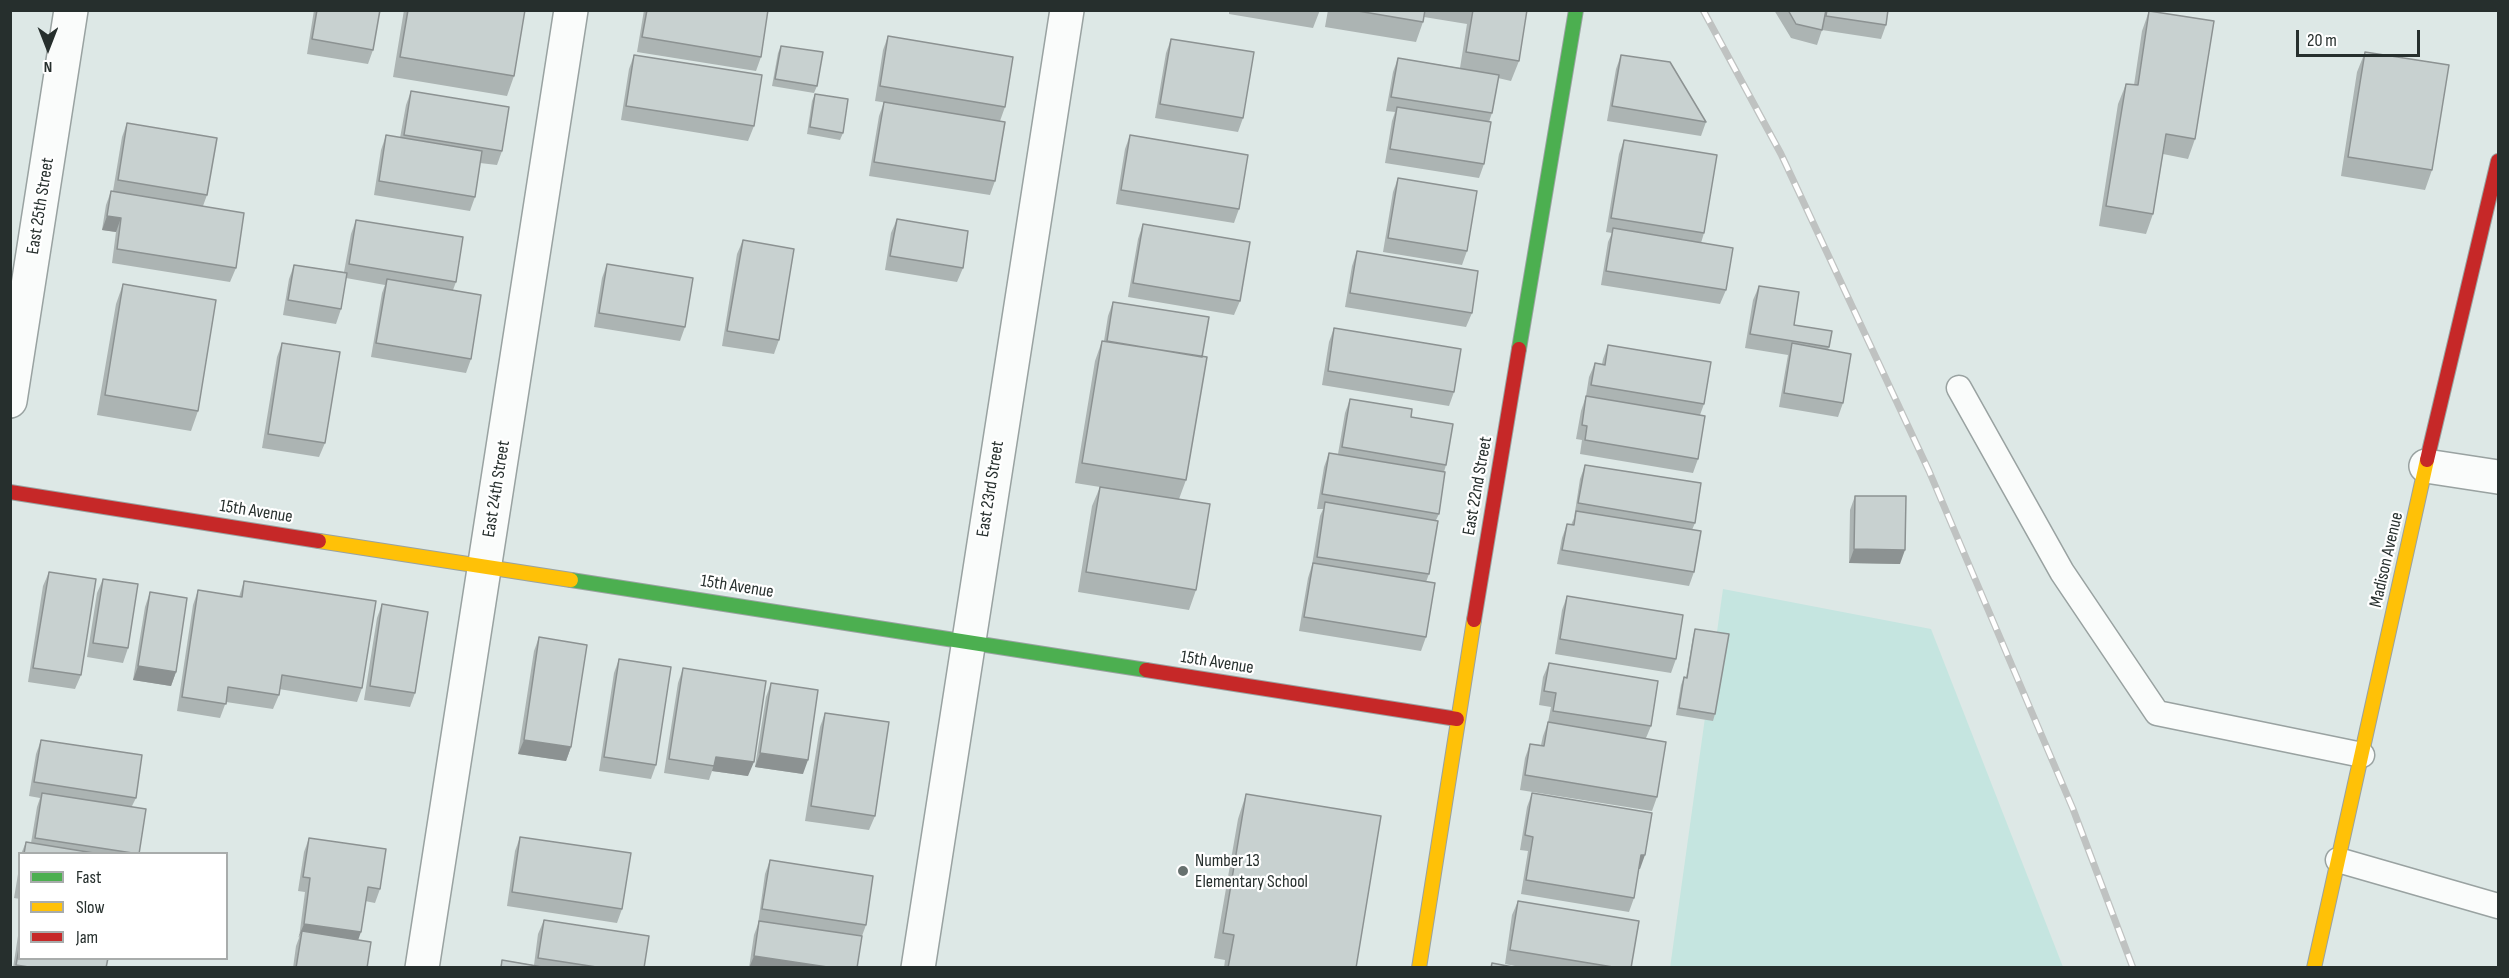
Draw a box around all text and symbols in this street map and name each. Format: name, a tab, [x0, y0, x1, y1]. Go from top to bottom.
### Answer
north arrow	[18, 18, 78, 78]
scale bar	[2299, 18, 2424, 56]
text: 20 m	[2307, 30, 2337, 51]
text: N	[44, 57, 52, 76]
street label: East 25th Street	[23, 156, 59, 256]
street label: East 22nd Street	[1459, 435, 1497, 537]
street label: East 24th Street	[479, 439, 515, 539]
street label: East 23rd Street	[973, 439, 1009, 539]
street label: 15th Avenue	[218, 496, 294, 528]
street label: Madison Avenue	[2366, 510, 2408, 610]
street label: 15th Avenue	[699, 571, 775, 603]
street label: 15th Avenue	[1179, 647, 1255, 679]
place label: Number 13 Elementary School	[1195, 850, 1308, 892]
legend	[18, 852, 228, 960]
marker: Number 13 Elementary School	[1176, 864, 1190, 878]
text: Fast	[76, 867, 101, 888]
text: Slow	[76, 897, 105, 918]
text: Jam	[76, 927, 98, 948]

